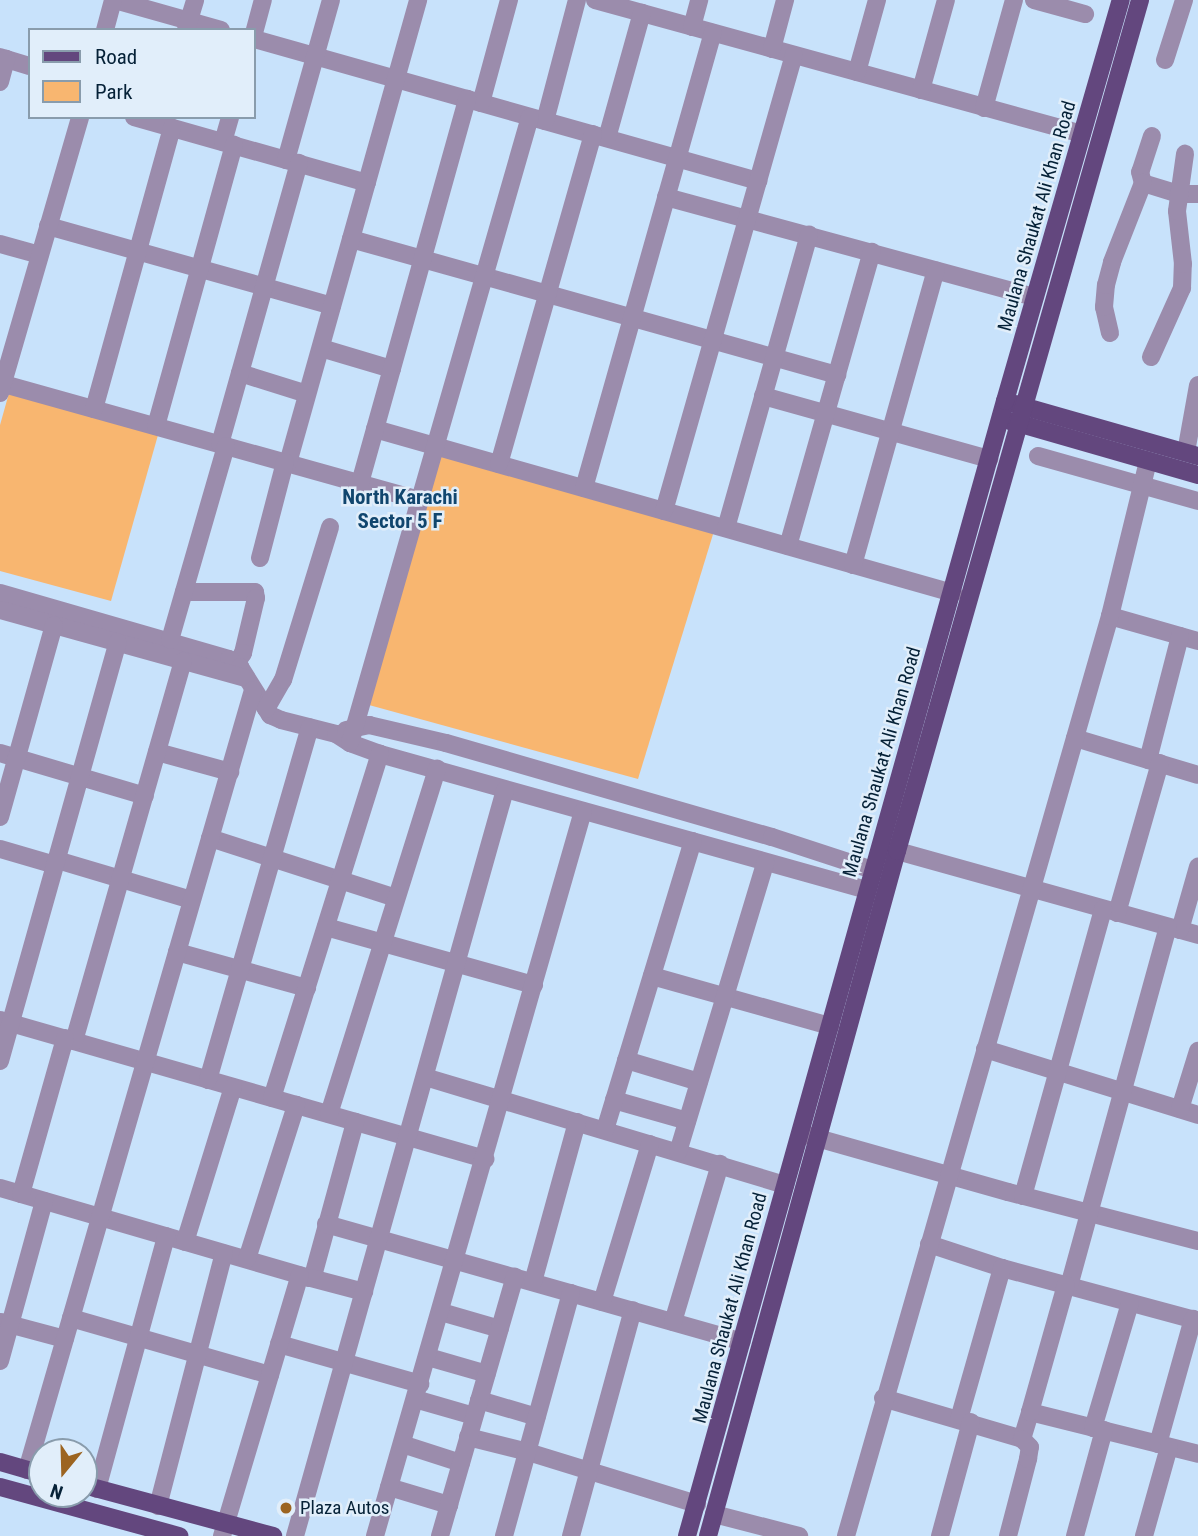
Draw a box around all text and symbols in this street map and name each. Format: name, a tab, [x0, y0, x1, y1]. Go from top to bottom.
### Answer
legend	[28, 28, 256, 119]
text: Road	[95, 45, 137, 69]
text: Park	[95, 80, 132, 104]
street label: Maulana Shaukat Ali Khan Road	[993, 98, 1081, 334]
district label: North Karachi Sector 5 F	[342, 484, 458, 534]
street label: Maulana Shaukat Ali Khan Road	[838, 644, 926, 880]
street label: Maulana Shaukat Ali Khan Road	[688, 1190, 772, 1426]
north arrow	[28, 1438, 98, 1508]
text: N	[47, 1479, 66, 1504]
place label: Plaza Autos	[300, 1497, 389, 1519]
marker: Plaza Autos	[278, 1500, 294, 1516]

